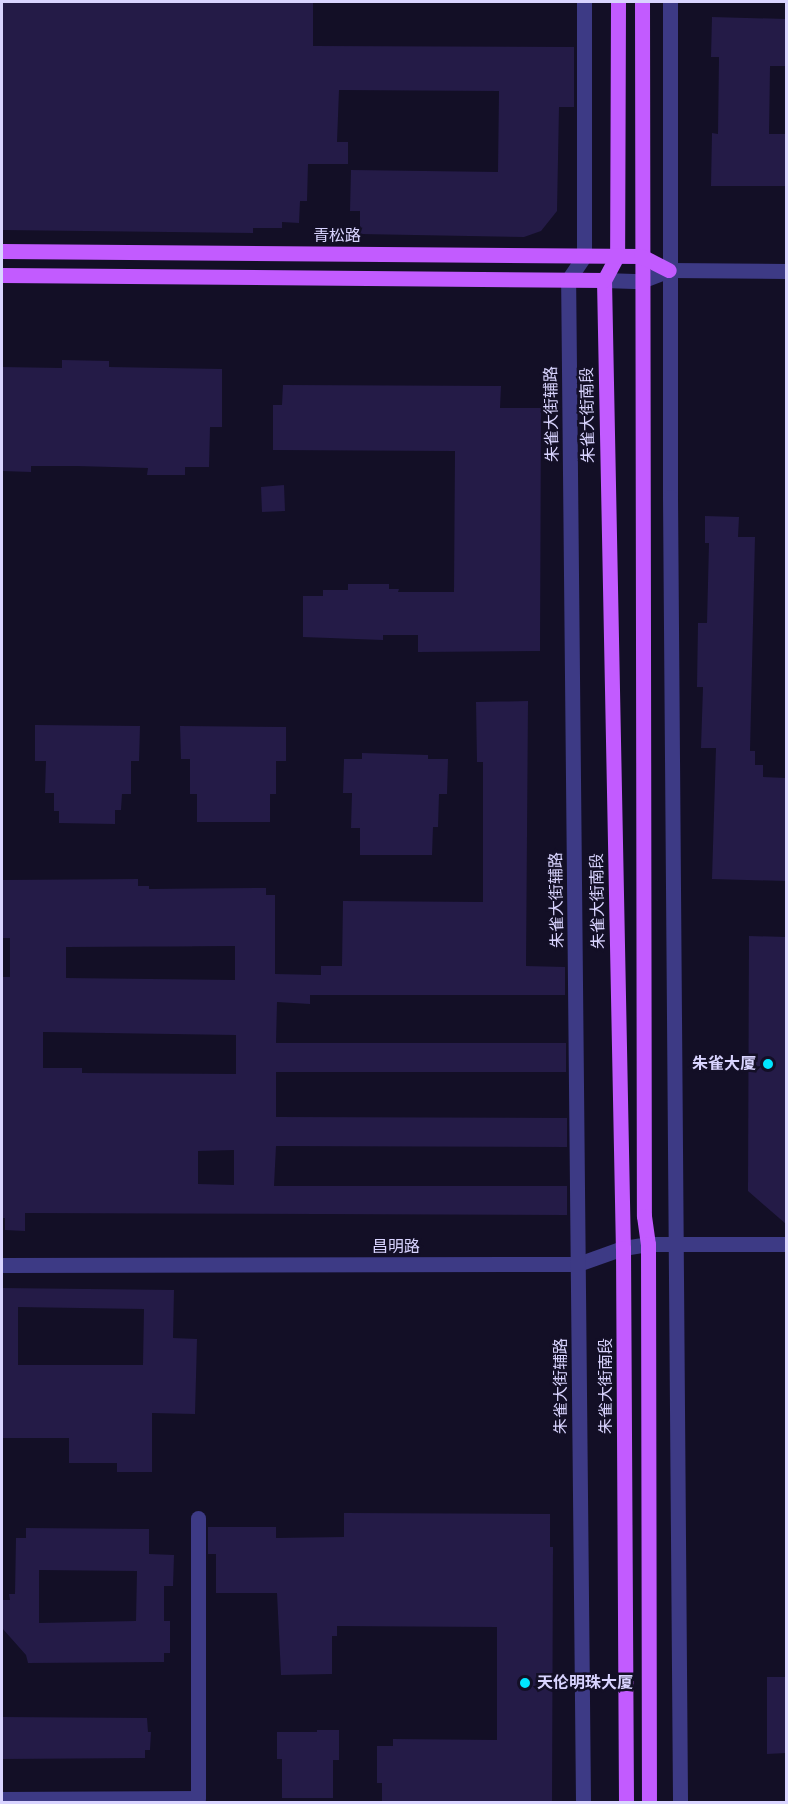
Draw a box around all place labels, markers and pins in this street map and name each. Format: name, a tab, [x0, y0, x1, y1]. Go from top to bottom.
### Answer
place label: 朱雀大厦	[692, 1054, 756, 1074]
marker: 朱雀大厦	[761, 1057, 775, 1071]
place label: 天伦明珠大厦	[537, 1673, 633, 1693]
marker: 天伦明珠大厦	[518, 1676, 532, 1690]

